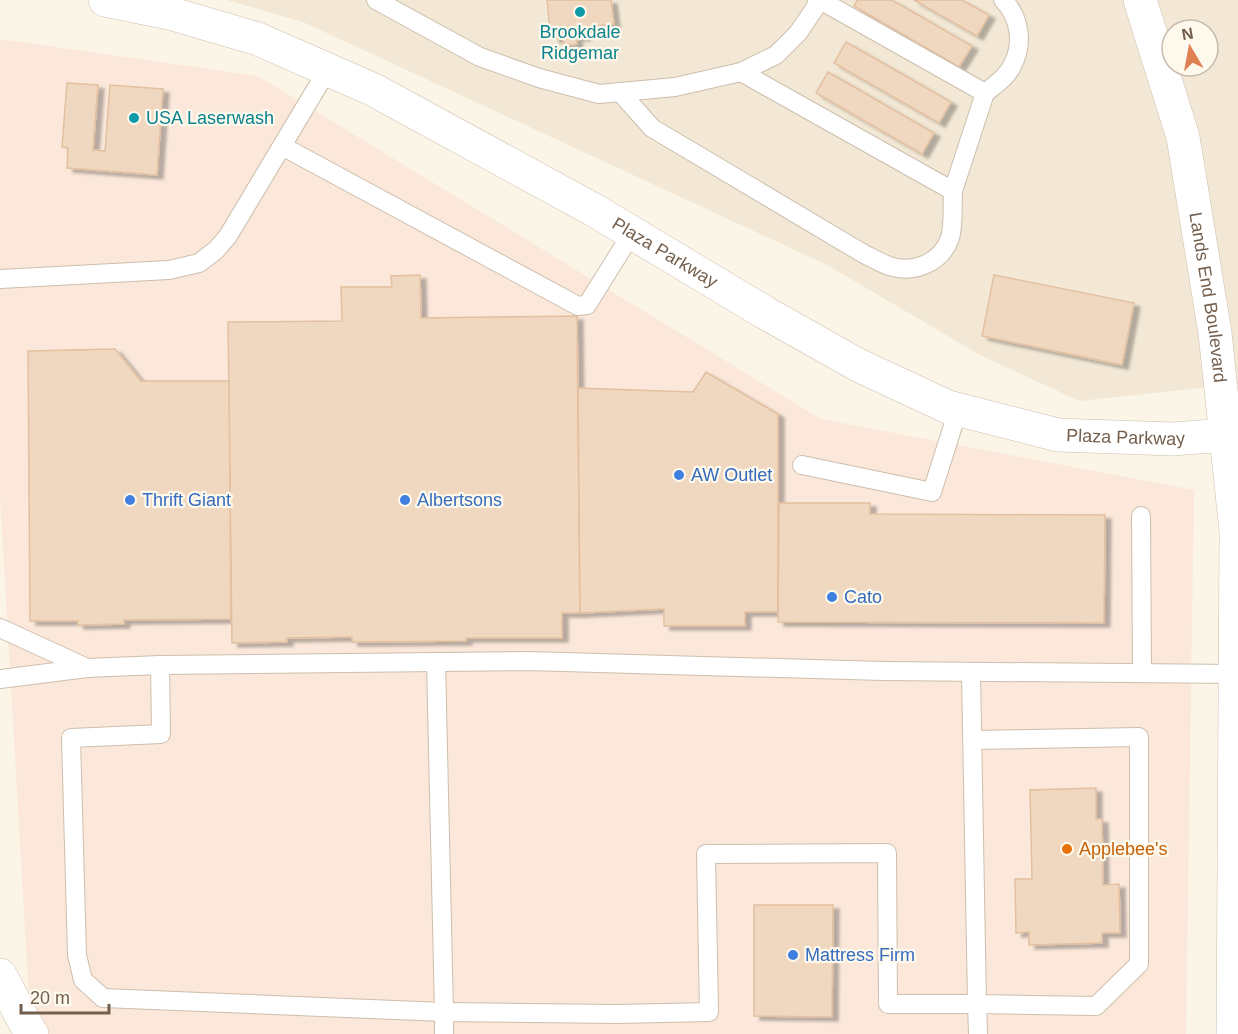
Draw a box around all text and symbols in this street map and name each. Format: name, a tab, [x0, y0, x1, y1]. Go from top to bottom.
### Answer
marker: Brookdale Ridgemar	[573, 5, 587, 19]
north arrow	[1160, 18, 1220, 78]
place label: Brookdale Ridgemar	[539, 22, 621, 63]
text: N	[1180, 24, 1195, 43]
place label: USA Laserwash	[146, 108, 274, 128]
marker: USA Laserwash	[127, 111, 141, 125]
street label: Lands End Boulevard	[1185, 211, 1230, 384]
street label: Plaza Parkway	[609, 213, 721, 292]
street label: Plaza Parkway	[1066, 425, 1186, 449]
place label: AW Outlet	[691, 465, 772, 485]
marker: AW Outlet	[672, 468, 686, 482]
place label: Thrift Giant	[142, 490, 231, 510]
place label: Albertsons	[417, 490, 502, 510]
marker: Thrift Giant	[123, 493, 137, 507]
marker: Albertsons	[398, 493, 412, 507]
place label: Cato	[844, 587, 882, 607]
marker: Cato	[825, 590, 839, 604]
place label: Applebee's	[1079, 839, 1168, 859]
marker: Applebee's	[1060, 842, 1074, 856]
place label: Mattress Firm	[805, 945, 915, 965]
marker: Mattress Firm	[786, 948, 800, 962]
scale bar	[21, 977, 110, 1015]
text: 20 m	[30, 988, 70, 1008]

